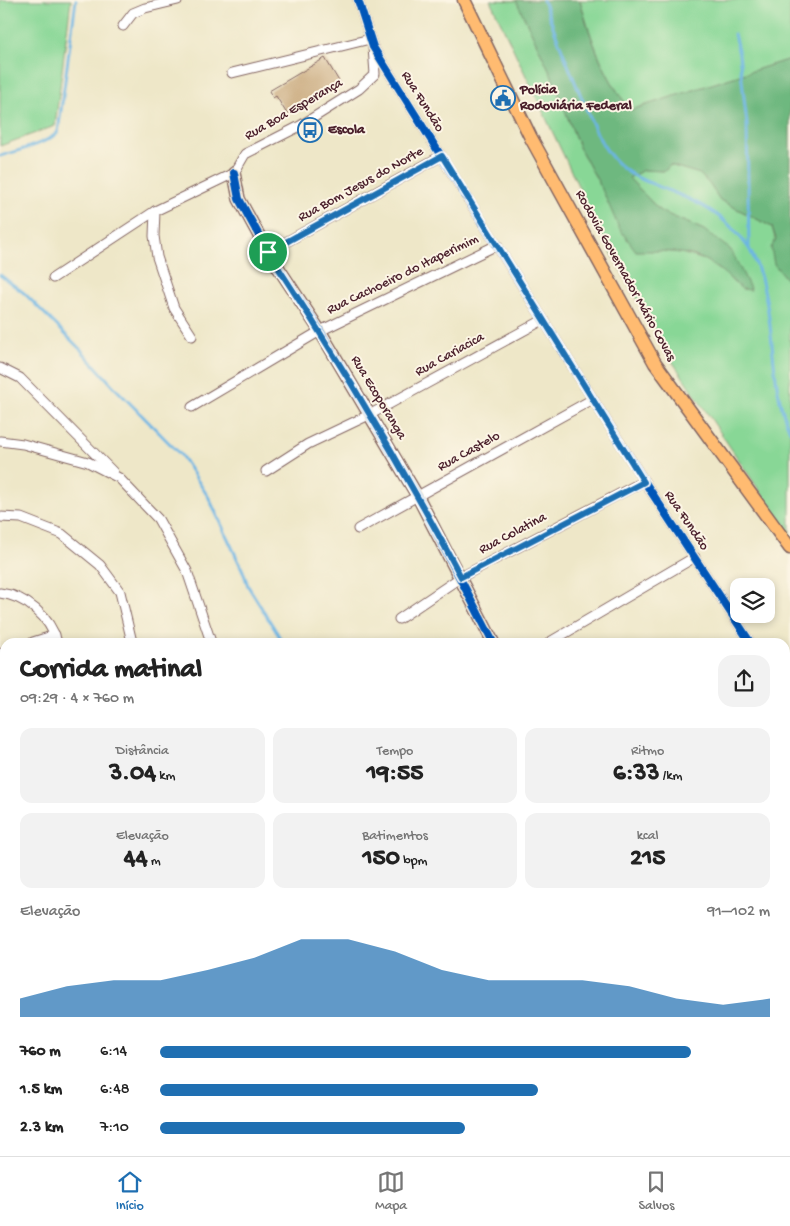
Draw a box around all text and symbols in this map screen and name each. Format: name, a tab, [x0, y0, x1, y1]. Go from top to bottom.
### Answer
street label: Rua Fundão	[397, 68, 447, 136]
street label: Rua Boa Esperança	[242, 74, 347, 145]
place label: Polícia Rodoviária Federal	[519, 82, 632, 115]
public building icon: Polícia Rodoviária Federal	[490, 85, 516, 111]
bus stop icon: Escola	[297, 117, 323, 143]
place label: Escola	[328, 122, 366, 139]
street label: Rua Bom Jesus do Norte	[295, 143, 427, 227]
street label: Rodovia Governador Mário Covas	[571, 187, 680, 365]
pin	[247, 231, 289, 273]
street label: Rua Cachoeiro do Itaperimim	[325, 231, 482, 319]
icon: arrive	[254, 238, 282, 266]
street label: Rua Cariacica	[412, 328, 489, 381]
street label: Rua Ecoporanga	[346, 353, 410, 444]
street label: Rua Castelo	[435, 428, 503, 476]
street label: Rua Fundão	[660, 488, 712, 554]
street label: Rua Colatina	[476, 509, 551, 559]
map controls	[730, 578, 775, 623]
button: layers	[730, 578, 775, 623]
text: Corrida matinal	[20, 654, 202, 687]
button: share	[718, 655, 770, 707]
text: 09:29 · 4 × 760 m	[20, 690, 134, 709]
text: Distância	[116, 743, 169, 760]
text: Tempo	[377, 743, 413, 760]
text: Ritmo	[631, 743, 664, 760]
text: 3.04	[109, 760, 156, 789]
text: 19:55	[367, 760, 423, 789]
text: 6:33	[613, 760, 659, 789]
text: km	[156, 768, 176, 785]
text: /km	[659, 768, 682, 785]
text: Elevação	[116, 828, 169, 845]
text: Batimentos	[362, 828, 428, 845]
text: kcal	[637, 828, 659, 845]
text: 44	[124, 845, 148, 874]
text: 150	[362, 845, 400, 874]
text: 215	[630, 845, 665, 874]
text: m	[148, 853, 161, 870]
text: bpm	[400, 853, 427, 870]
text: Elevação	[20, 903, 80, 922]
text: 91–102 m	[707, 903, 770, 922]
text: 760 m	[20, 1043, 61, 1062]
text: 6:14	[100, 1043, 127, 1062]
text: 1.5 km	[20, 1081, 62, 1100]
text: 6:48	[100, 1081, 129, 1100]
text: 2.3 km	[20, 1119, 63, 1138]
text: 7:10	[100, 1119, 129, 1138]
tab: Início	[116, 1168, 144, 1215]
tab: Mapa	[375, 1168, 407, 1215]
tab: Salvos	[638, 1168, 674, 1215]

